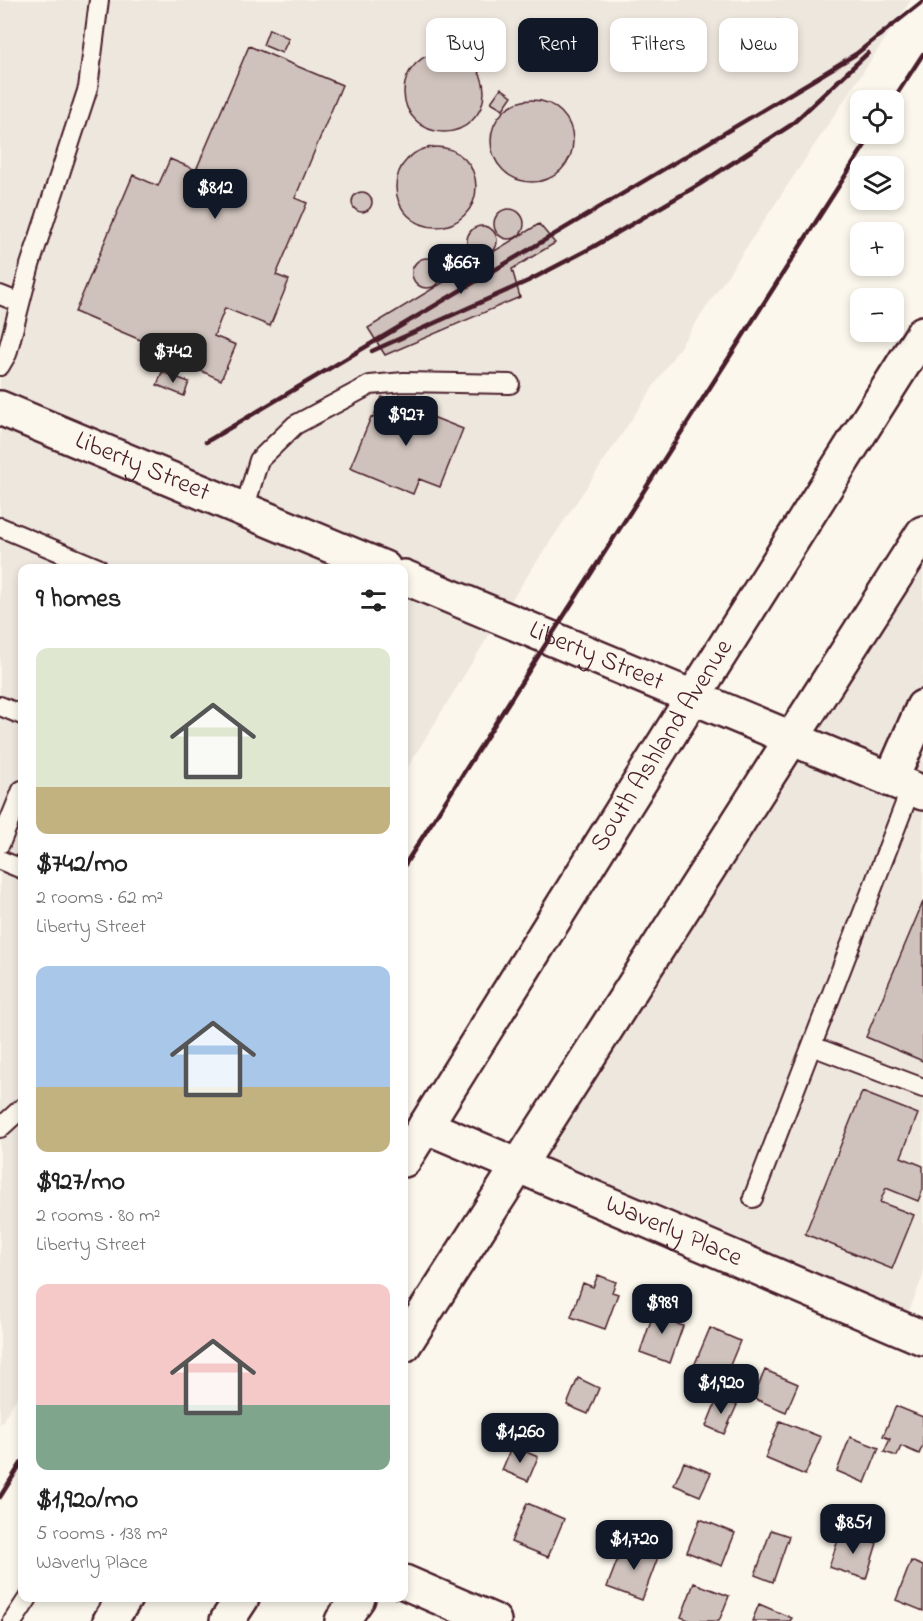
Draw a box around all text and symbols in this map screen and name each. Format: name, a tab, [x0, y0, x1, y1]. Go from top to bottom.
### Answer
chip: Buy	[426, 18, 506, 72]
chip: Rent	[518, 18, 598, 72]
chip: Filters	[610, 18, 707, 72]
chip: New	[719, 18, 798, 72]
map controls	[850, 90, 904, 342]
button: locate	[850, 90, 904, 144]
button: layers	[850, 156, 904, 210]
pin: $812	[179, 169, 251, 220]
text: $812	[197, 174, 233, 203]
button: +	[850, 222, 904, 276]
pin: $667	[425, 244, 497, 295]
text: $667	[442, 249, 480, 278]
button: −	[850, 288, 904, 342]
pin: $742	[137, 333, 209, 384]
text: $742	[154, 338, 192, 367]
pin: $927	[370, 396, 442, 447]
text: $927	[388, 401, 424, 430]
street label: Liberty Street	[69, 422, 216, 512]
text: 9 homes	[36, 581, 121, 619]
icon: filters	[357, 584, 390, 617]
street label: Liberty Street	[523, 612, 670, 702]
street label: South Ashland Avenue	[582, 632, 744, 860]
icon: home	[159, 687, 267, 795]
text: $742/mo	[36, 846, 128, 884]
text: 2 rooms · 62 m²	[36, 884, 163, 913]
text: Liberty Street	[36, 913, 146, 942]
icon: home	[159, 1005, 267, 1113]
text: $927/mo	[36, 1164, 125, 1202]
street label: Waverly Place	[599, 1186, 748, 1278]
text: 2 rooms · 80 m²	[36, 1202, 161, 1231]
text: Liberty Street	[36, 1231, 146, 1260]
pin: $989	[626, 1284, 698, 1335]
text: $989	[646, 1289, 678, 1318]
icon: home	[159, 1323, 267, 1431]
pin: $1,920	[672, 1364, 770, 1415]
text: $1,920	[698, 1369, 744, 1398]
pin: $1,260	[471, 1413, 569, 1464]
text: $1,260	[495, 1418, 545, 1447]
text: $1,920/mo	[36, 1482, 138, 1520]
pin: $851	[817, 1504, 889, 1555]
text: $851	[834, 1509, 872, 1538]
text: 5 rooms · 138 m²	[36, 1520, 168, 1549]
pin: $1,720	[585, 1520, 683, 1571]
text: $1,720	[610, 1525, 658, 1554]
text: Waverly Place	[36, 1549, 148, 1578]

